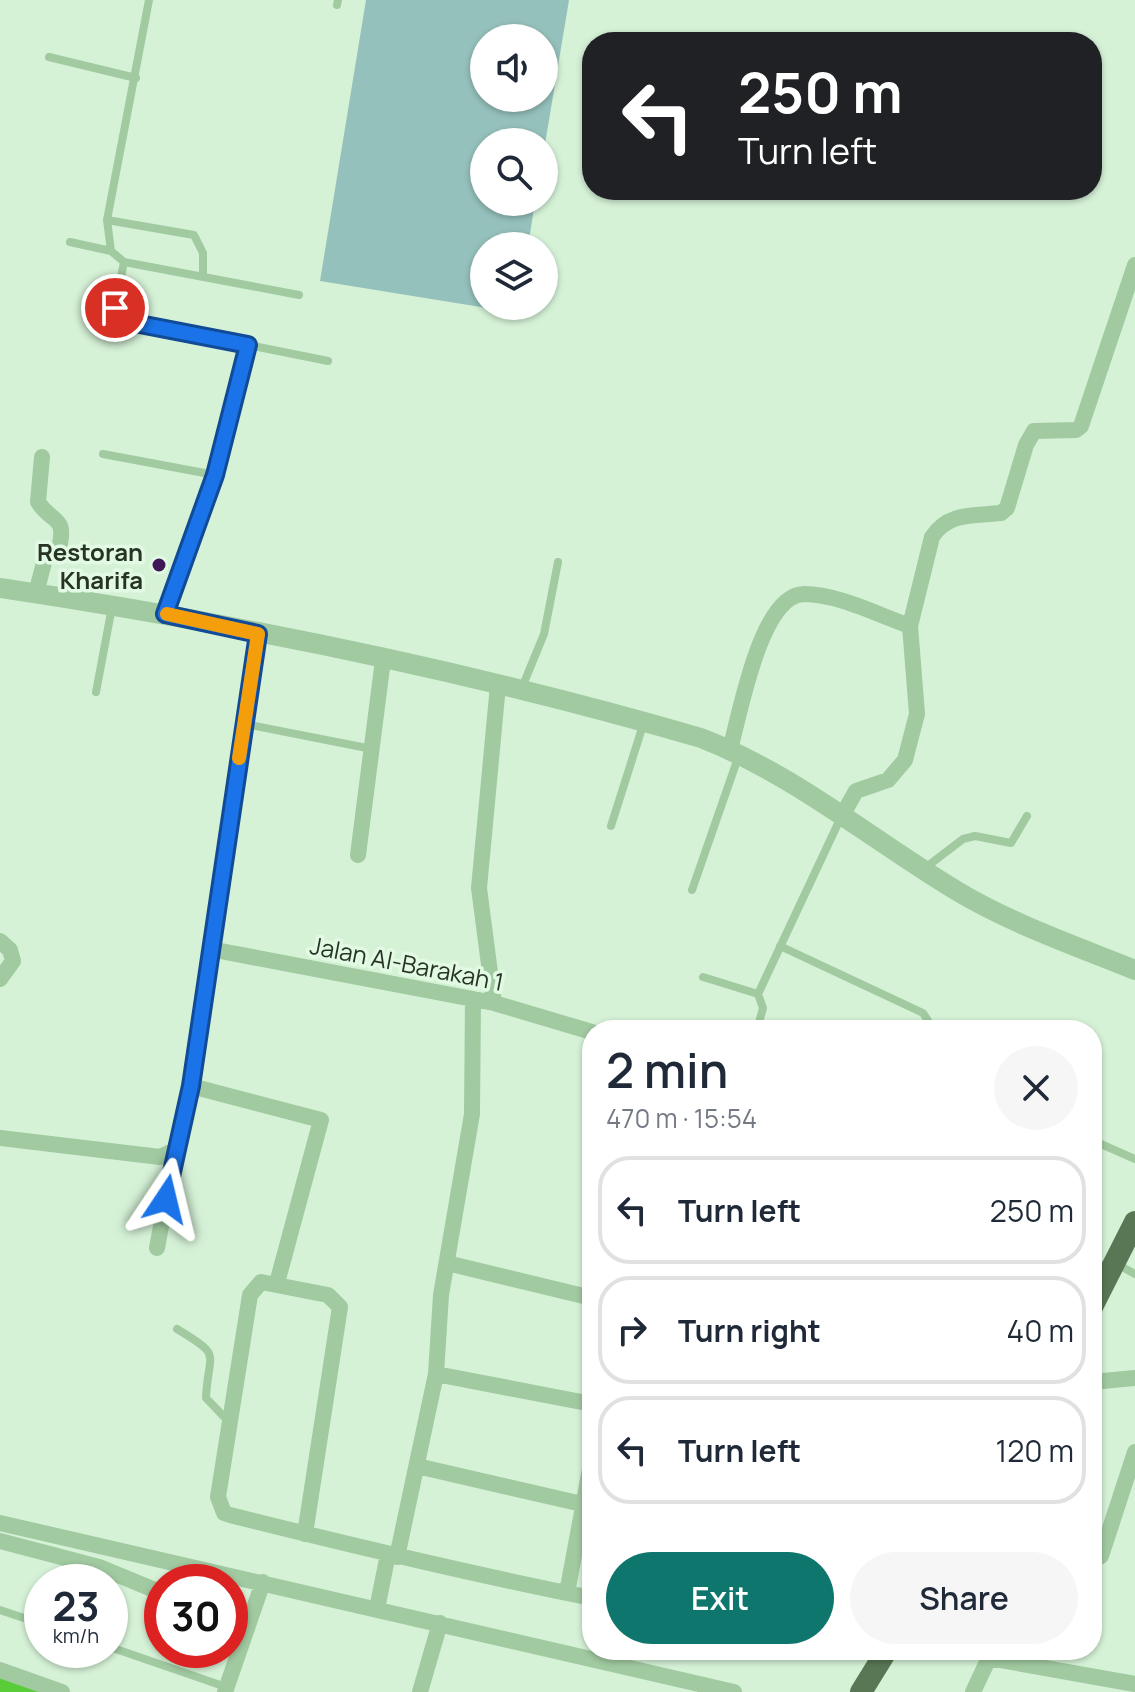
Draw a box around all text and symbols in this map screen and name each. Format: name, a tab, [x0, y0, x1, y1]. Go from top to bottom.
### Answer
map controls	[470, 24, 558, 320]
button: sound	[470, 24, 558, 112]
text: 250 m	[738, 53, 903, 130]
icon: left	[606, 64, 710, 168]
text: Turn left	[738, 126, 877, 175]
button: search	[470, 128, 558, 216]
button: layers	[470, 232, 558, 320]
pin	[81, 274, 149, 342]
icon: arrive	[93, 286, 137, 330]
place label: Restoran Kharifa	[37, 535, 143, 596]
marker: Restoran Kharifa	[150, 556, 168, 574]
street label: Jalan Al-Barakah 1	[307, 928, 507, 998]
text: 2 min	[606, 1037, 728, 1102]
button: close	[994, 1046, 1078, 1130]
text: 470 m · 15:54	[606, 1100, 757, 1136]
position arrow	[124, 1157, 208, 1241]
icon: left	[610, 1188, 654, 1232]
text: Turn left	[678, 1190, 801, 1231]
text: 250 m	[990, 1190, 1074, 1231]
icon: right	[610, 1308, 654, 1352]
text: Turn right	[678, 1310, 821, 1351]
text: 40 m	[1007, 1310, 1074, 1351]
icon: left	[610, 1428, 654, 1472]
text: Turn left	[678, 1430, 801, 1471]
text: 120 m	[995, 1430, 1074, 1471]
button: Exit	[606, 1552, 834, 1644]
button: Share	[850, 1552, 1078, 1644]
speed limit sign: 30	[144, 1564, 248, 1668]
text: 23	[52, 1578, 100, 1633]
text: km/h	[53, 1622, 99, 1649]

